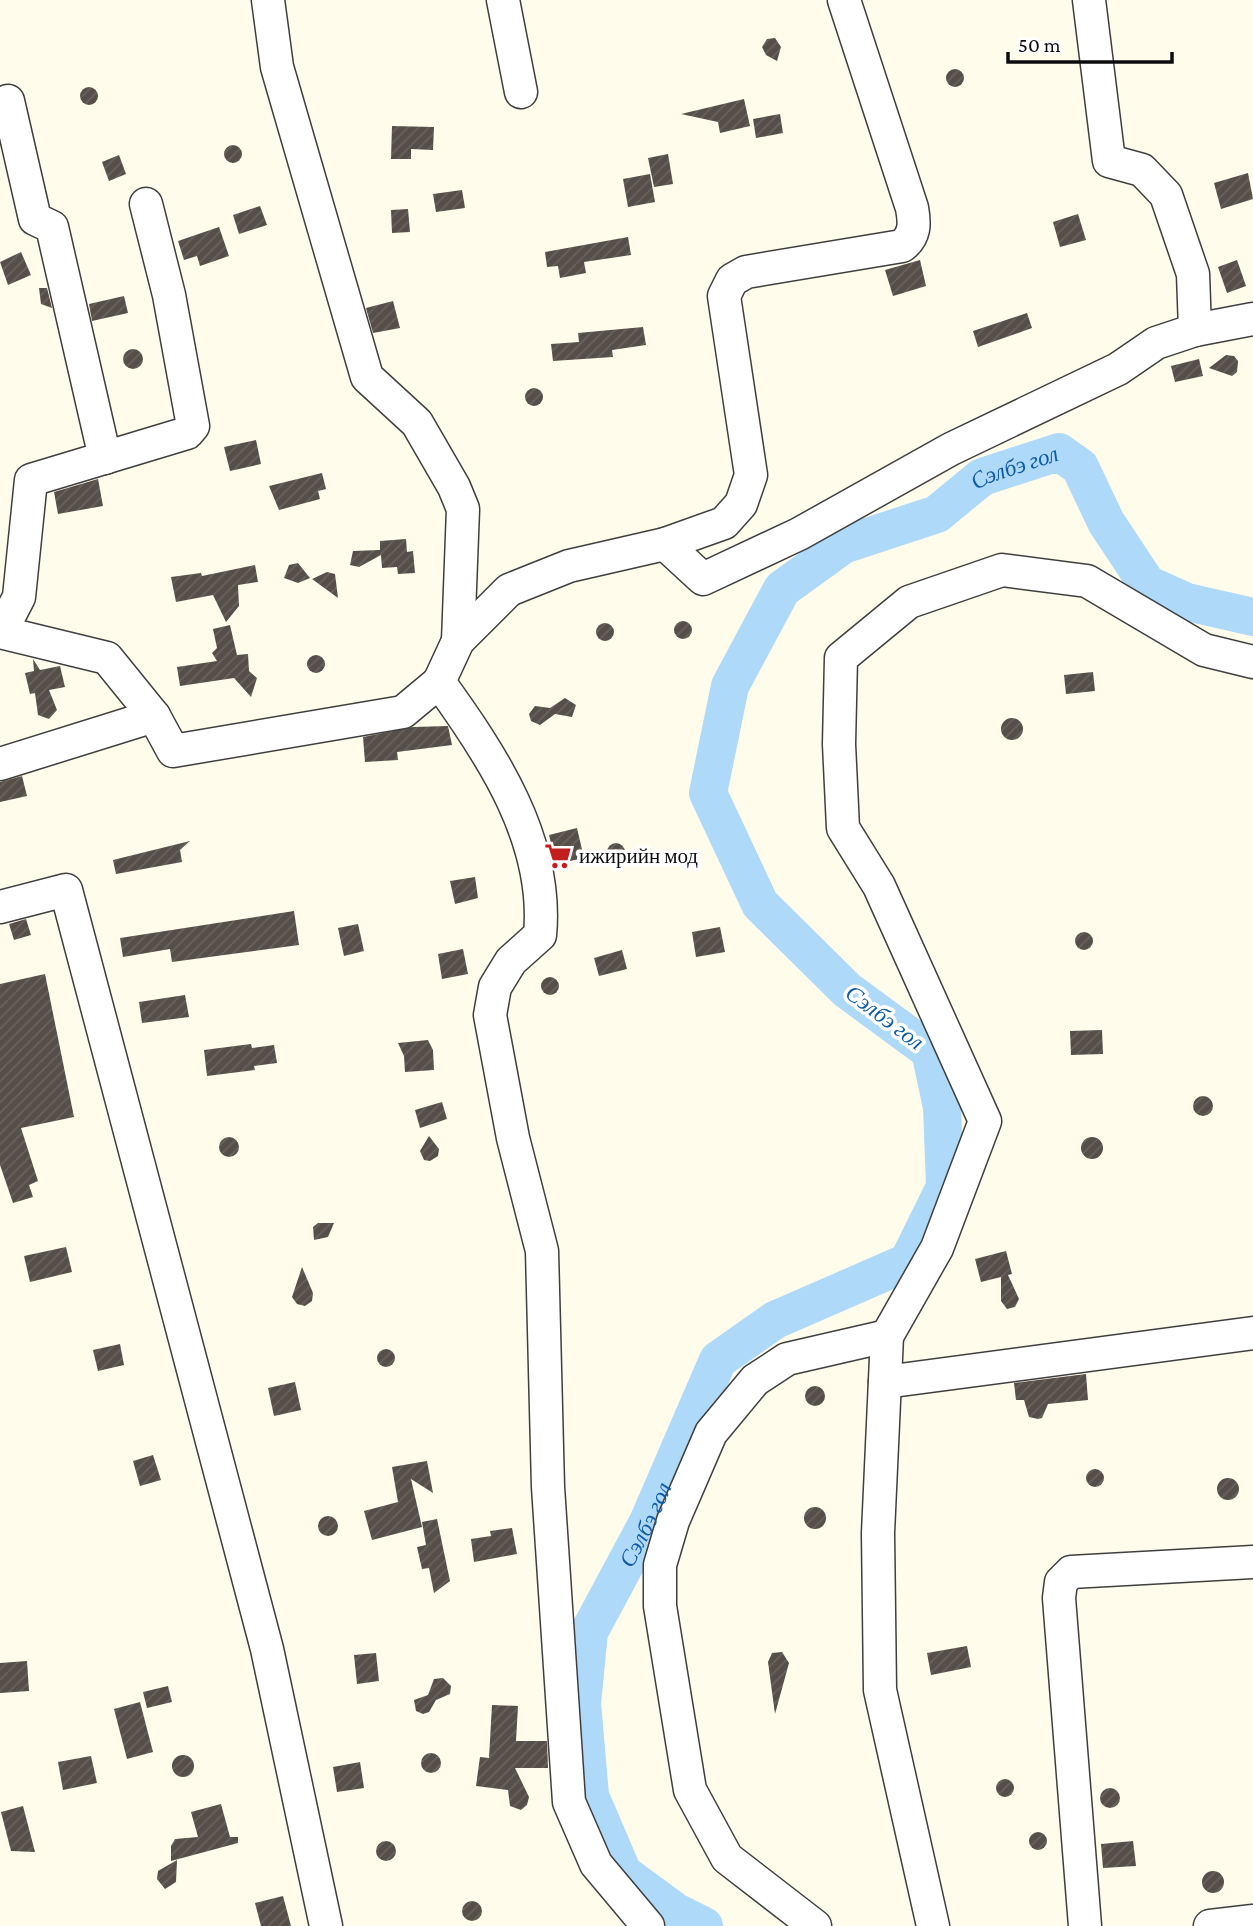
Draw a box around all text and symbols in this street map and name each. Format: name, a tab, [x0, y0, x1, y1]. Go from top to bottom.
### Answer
scale bar	[1008, 21, 1172, 65]
text: 50 m	[1018, 33, 1061, 57]
water label: Сэлбэ гол	[965, 440, 1061, 495]
supermarket icon: ижирийн мод	[543, 841, 573, 871]
place label: ижирийн мод	[579, 844, 698, 868]
water label: Сэлбэ гол	[841, 979, 929, 1055]
water label: Сэлбэ гол	[613, 1478, 677, 1571]

